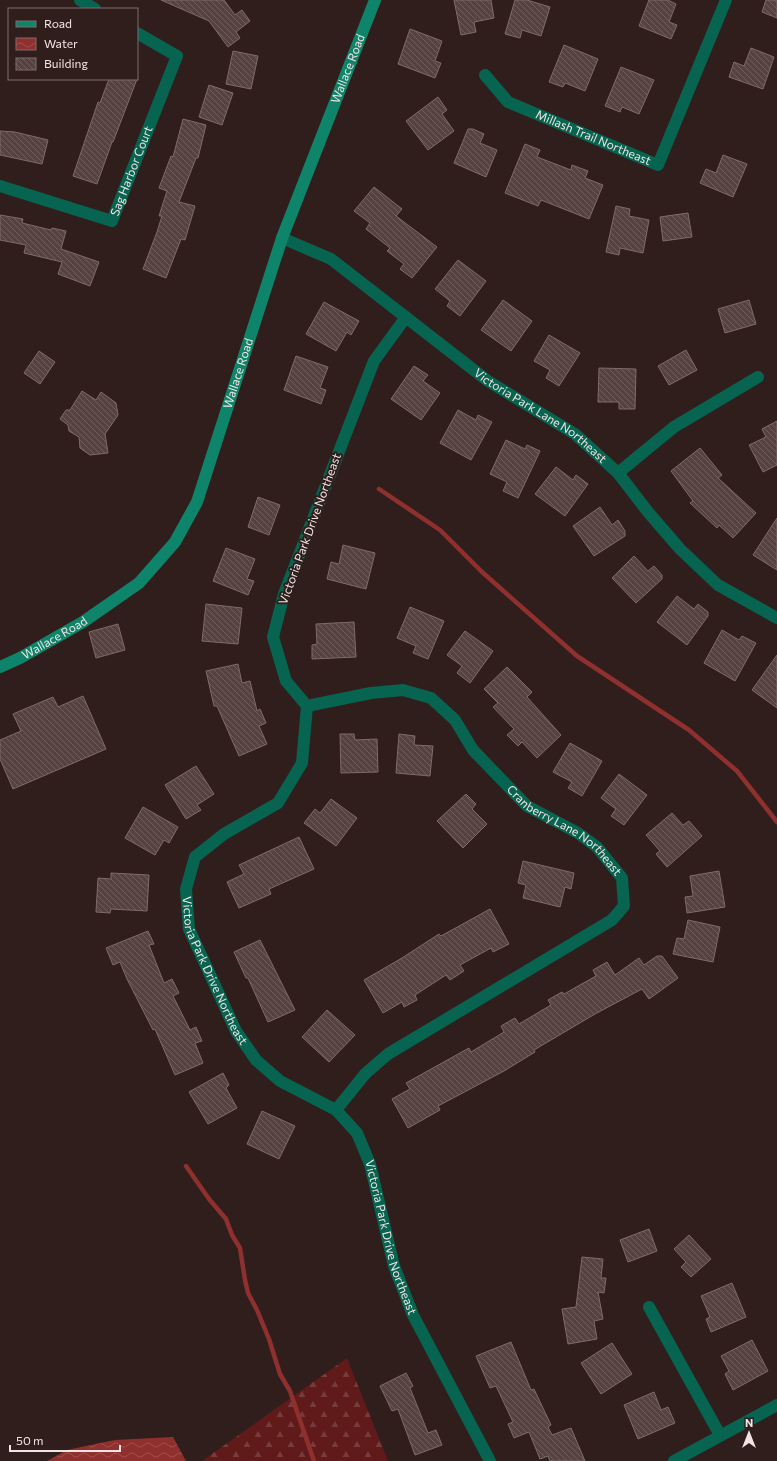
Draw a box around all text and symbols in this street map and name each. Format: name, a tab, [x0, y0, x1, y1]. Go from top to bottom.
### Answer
legend	[8, 8, 138, 80]
text: Road	[44, 16, 72, 30]
street label: Wallace Road	[327, 32, 367, 105]
text: Water	[44, 36, 78, 50]
text: Building	[44, 56, 88, 70]
street label: Millash Trail Northeast	[534, 107, 653, 167]
street label: Sag Harbor Court	[107, 124, 155, 218]
street label: Wallace Road	[220, 336, 255, 410]
street label: Victoria Park Lane Northeast	[472, 365, 610, 465]
street label: Victoria Park Drive Northeast	[275, 451, 343, 606]
street label: Wallace Road	[19, 613, 90, 661]
street label: Cranberry Lane Northeast	[505, 782, 625, 878]
street label: Victoria Park Drive Northeast	[181, 896, 251, 1047]
street label: Victoria Park Drive Northeast	[363, 1158, 420, 1316]
north arrow	[729, 1413, 769, 1453]
text: N	[745, 1416, 753, 1429]
scale bar	[10, 1427, 120, 1453]
text: 50 m	[16, 1433, 44, 1447]

